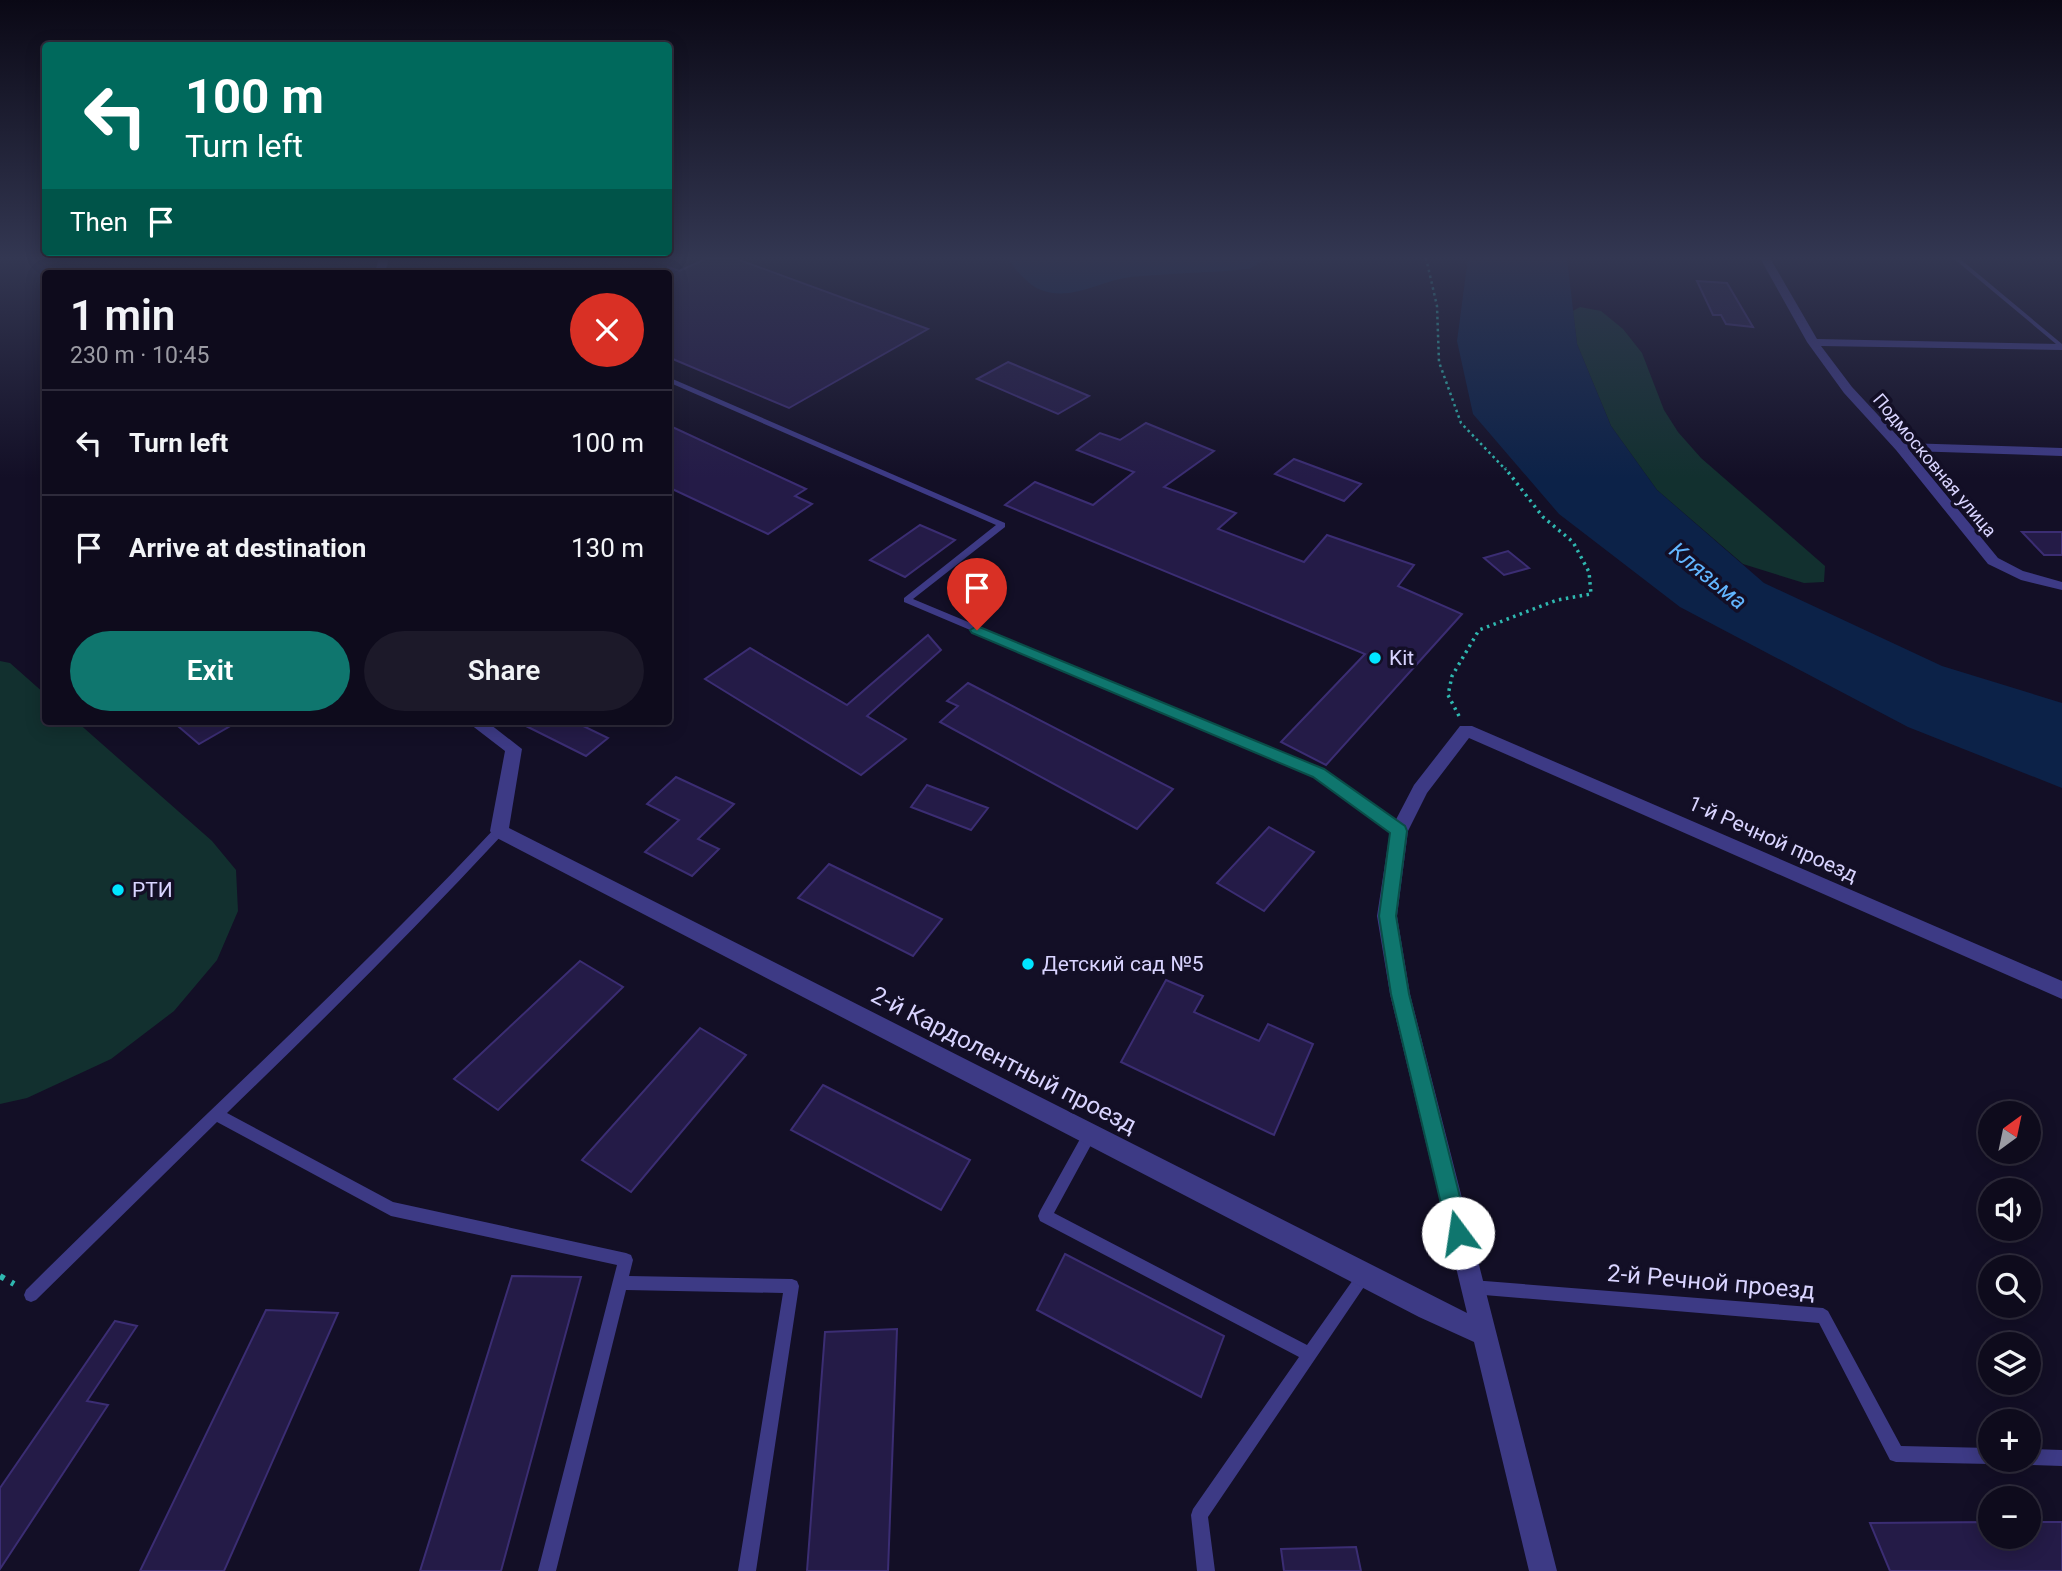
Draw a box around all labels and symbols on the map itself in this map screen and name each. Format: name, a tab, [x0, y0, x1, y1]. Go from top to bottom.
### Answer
street label: Подмосковная улица	[1869, 389, 2001, 541]
water label: Клязьма	[1664, 537, 1752, 615]
pin	[947, 558, 1007, 630]
place label: Kit	[1389, 646, 1414, 670]
marker: Kit	[1367, 650, 1383, 666]
street label: 1-й Речной проезд	[1685, 791, 1861, 887]
place label: РТИ	[132, 878, 173, 902]
marker: РТИ	[110, 882, 126, 898]
place label: Детский сад №5	[1042, 952, 1204, 976]
marker: Детский сад №5	[1020, 956, 1036, 972]
street label: 2-й Кардолентный проезд	[867, 981, 1141, 1139]
north arrow	[1978, 1101, 2040, 1164]
position arrow	[1421, 1196, 1495, 1270]
street label: 2-й Речной проезд	[1606, 1259, 1816, 1305]

